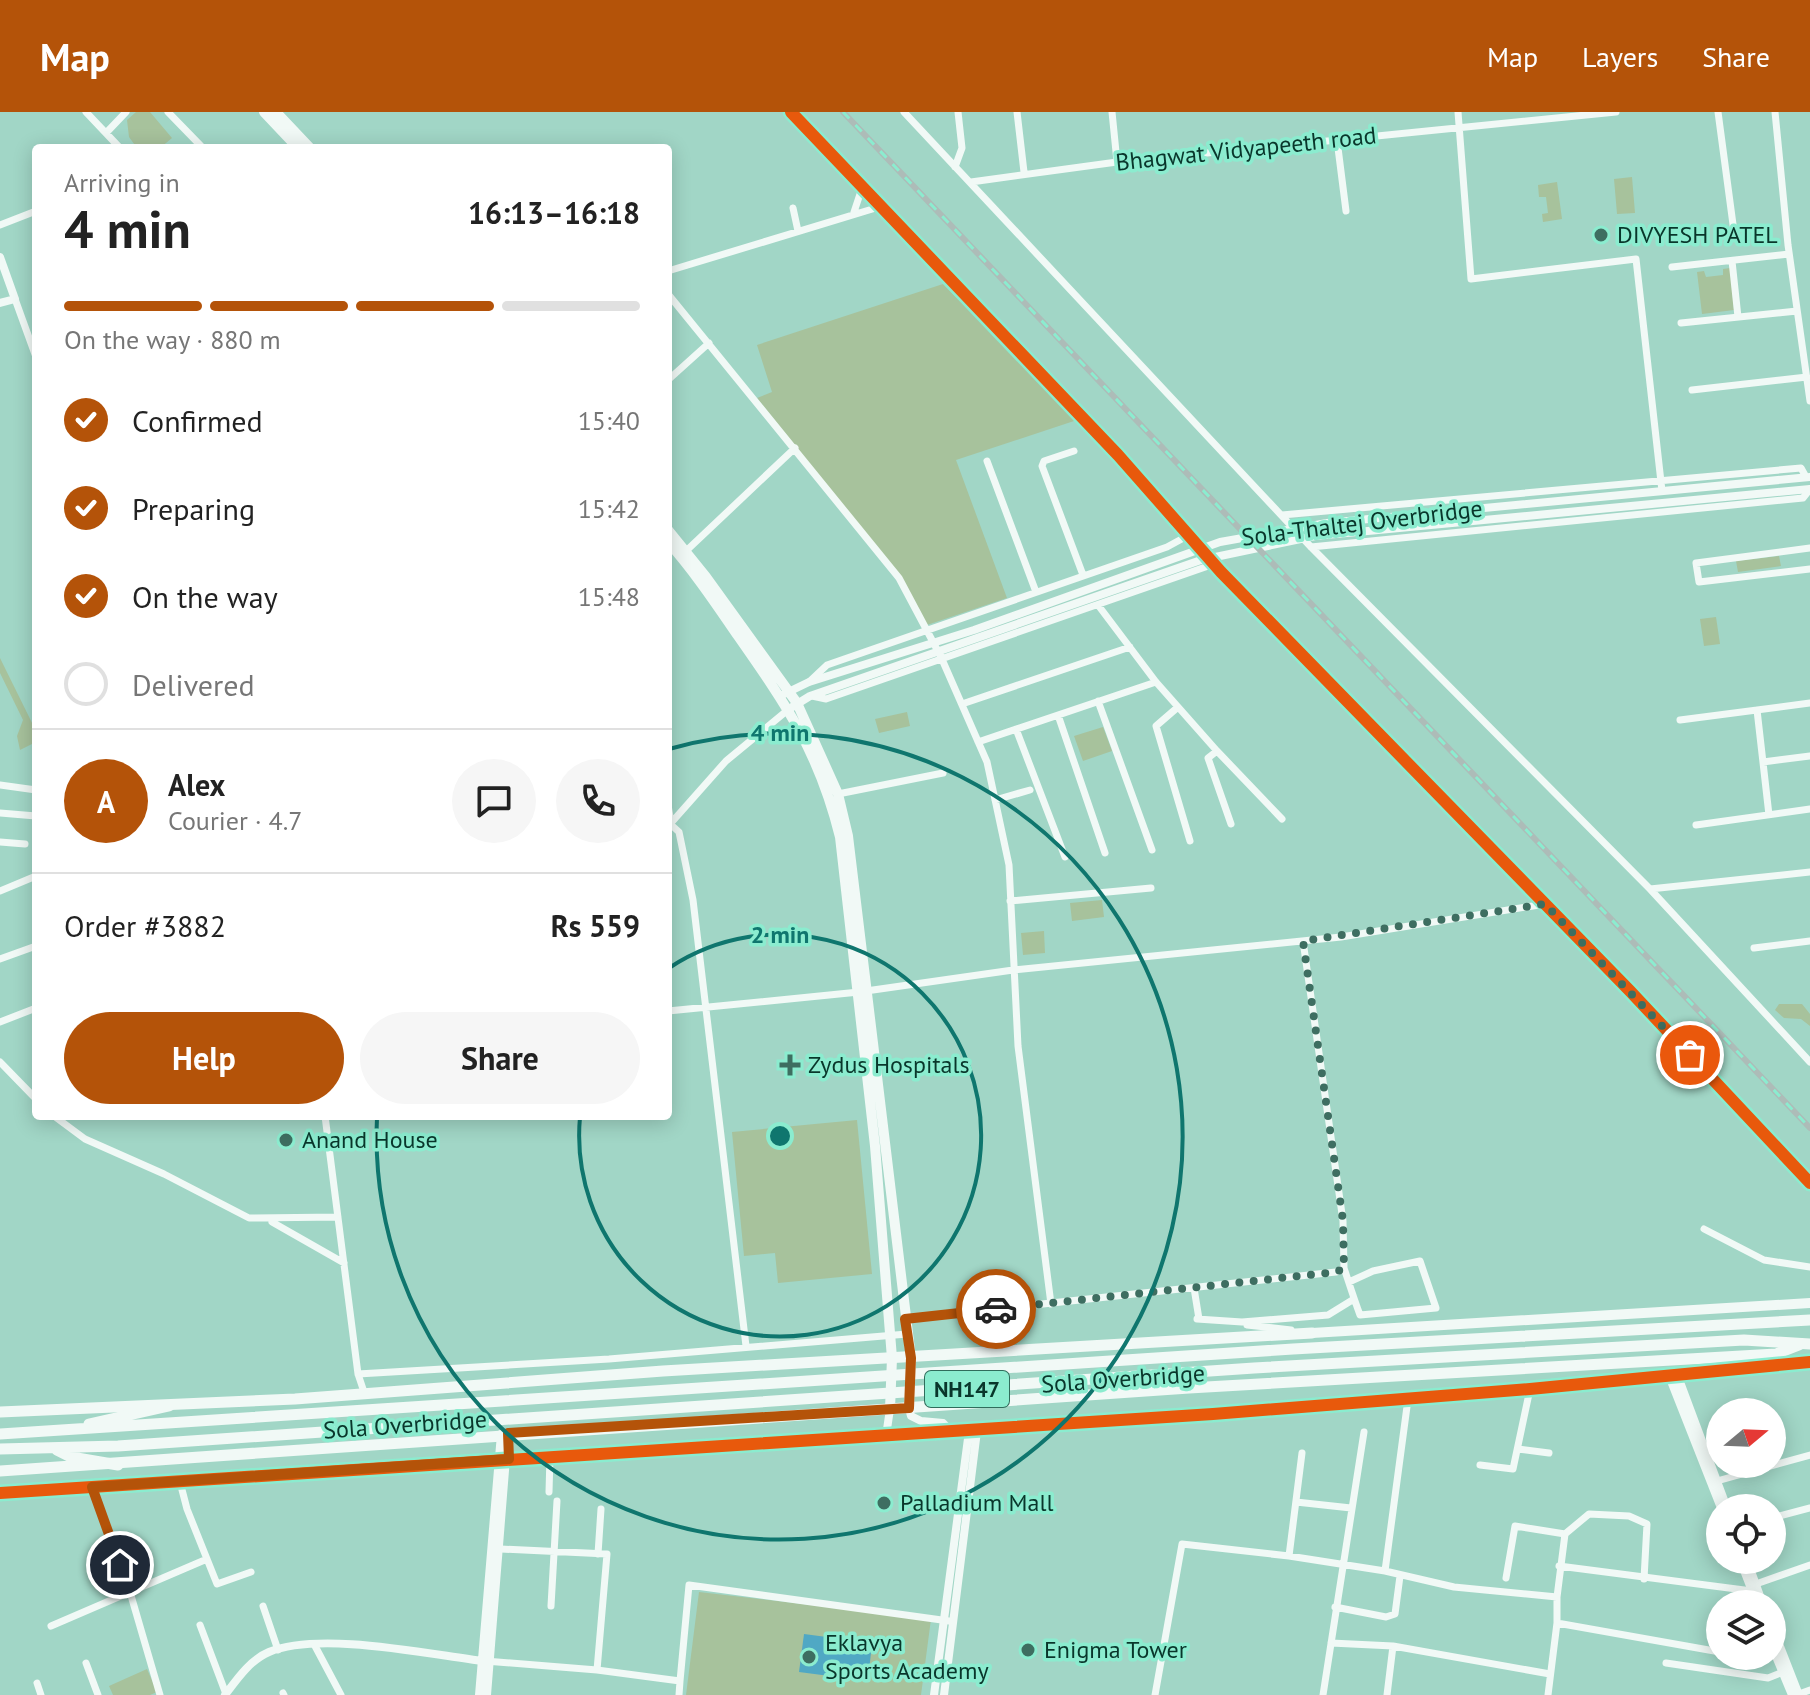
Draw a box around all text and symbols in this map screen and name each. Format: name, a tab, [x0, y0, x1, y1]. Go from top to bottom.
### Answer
text: Map	[40, 32, 110, 81]
text: Map	[1487, 38, 1538, 75]
text: Layers	[1582, 38, 1658, 75]
text: Share	[1702, 38, 1770, 75]
street label: Bhagwat Vidyapeeth road	[1114, 119, 1378, 178]
text: Arriving in	[64, 166, 180, 199]
text: 16:13–16:18	[468, 193, 640, 232]
text: 4 min	[64, 195, 191, 262]
place label: DIVYESH PATEL	[1617, 219, 1778, 250]
marker: DIVYESH PATEL	[1592, 226, 1610, 244]
text: On the way · 880 m	[64, 323, 281, 356]
icon: check	[64, 398, 108, 442]
text: Confirmed	[132, 401, 263, 440]
text: 15:40	[578, 404, 640, 437]
icon: check	[64, 486, 108, 530]
text: Preparing	[132, 489, 255, 528]
text: 15:42	[578, 492, 640, 525]
street label: Sola-Thaltej Overbridge	[1240, 492, 1484, 553]
icon: check	[64, 574, 108, 618]
text: On the way	[132, 577, 278, 616]
text: 15:48	[578, 580, 640, 613]
text: Delivered	[132, 665, 255, 704]
text: 4 min	[751, 717, 809, 748]
button: chat	[452, 759, 536, 843]
button: phone	[556, 759, 640, 843]
text: Alex	[168, 765, 225, 804]
text: A	[97, 782, 115, 821]
text: Courier · 4.7	[168, 804, 302, 837]
text: Order #3882	[64, 906, 226, 945]
text: Rs 559	[551, 906, 640, 945]
text: 2 min	[751, 919, 809, 950]
button: Help	[64, 1012, 344, 1104]
button: Share	[360, 1012, 640, 1104]
pin	[1656, 1021, 1724, 1089]
icon: bag	[1668, 1033, 1712, 1077]
place label: Zydus Hospitals	[808, 1049, 970, 1080]
marker: Zydus Hospitals	[779, 1054, 801, 1076]
centre of rings	[766, 1122, 794, 1150]
place label: Anand House	[302, 1124, 438, 1155]
marker: Anand House	[277, 1131, 295, 1149]
courier	[956, 1269, 1036, 1349]
icon: car	[974, 1287, 1018, 1331]
street label: Sola Overbridge	[1040, 1357, 1206, 1400]
road number: NH147	[925, 1371, 1009, 1407]
north arrow	[1706, 1398, 1786, 1478]
map controls	[1706, 1398, 1786, 1670]
street label: Sola Overbridge	[322, 1403, 488, 1446]
place label: Palladium Mall	[900, 1487, 1053, 1518]
marker: Palladium Mall	[875, 1494, 893, 1512]
button: locate	[1706, 1494, 1786, 1574]
pin	[86, 1531, 154, 1599]
icon: home	[98, 1543, 142, 1587]
button: layers	[1706, 1590, 1786, 1670]
place label: Eklavya Sports Academy	[825, 1627, 989, 1686]
place label: Enigma Tower	[1044, 1634, 1187, 1665]
marker: Enigma Tower	[1019, 1641, 1037, 1659]
marker: Eklavya Sports Academy	[800, 1648, 818, 1666]

